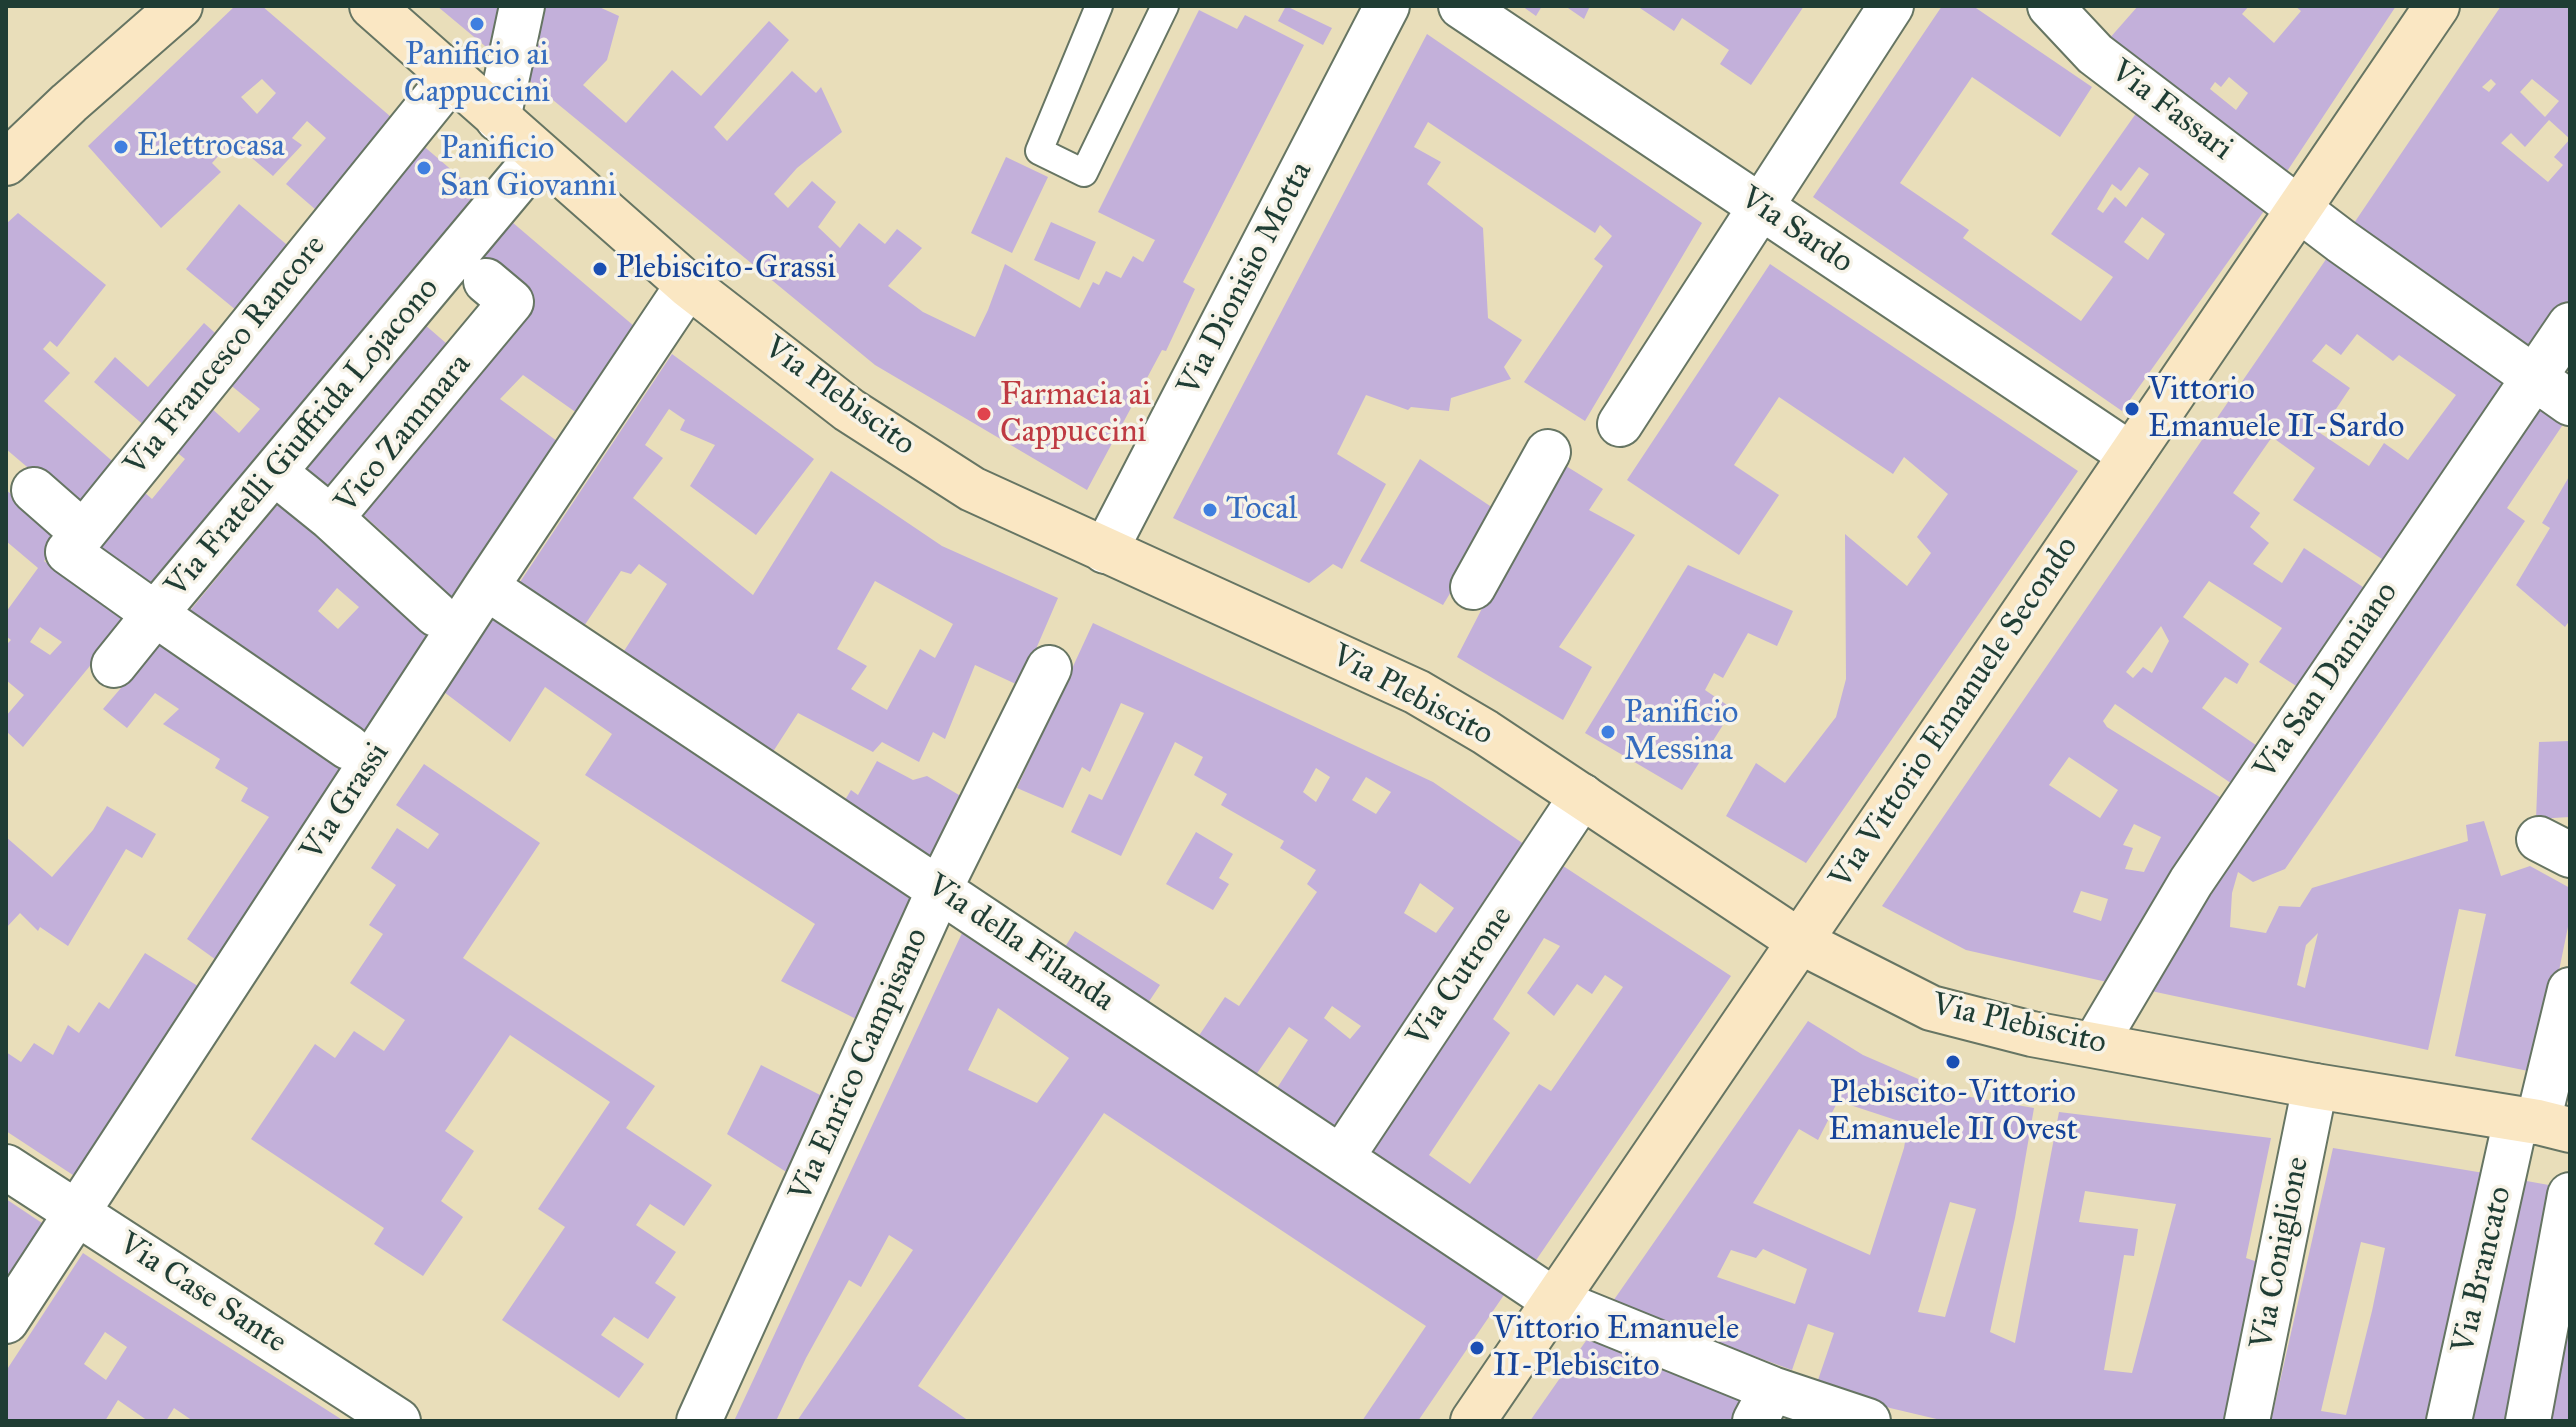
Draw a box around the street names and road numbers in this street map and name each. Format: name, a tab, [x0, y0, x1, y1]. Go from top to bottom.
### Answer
street label: Via Fassari	[2102, 53, 2240, 169]
street label: Via Dionisio Motta	[1171, 156, 1321, 402]
street label: Via Sardo	[1732, 179, 1860, 283]
street label: Via Francesco Rancore	[117, 228, 335, 484]
street label: Via Fratelli Giuffrida Lojacono	[158, 271, 448, 605]
street label: Via Plebiscito	[756, 329, 922, 465]
street label: Vico Zammara	[328, 347, 480, 521]
street label: Via Vittorio Emanuele Secondo	[1823, 530, 2087, 896]
street label: Via San Damiano	[2247, 575, 2407, 787]
street label: Via Plebiscito	[1325, 637, 1499, 755]
street label: Via Grassi	[294, 736, 398, 868]
street label: Via della Filanda	[919, 867, 1121, 1021]
street label: Via Cutrone	[1400, 900, 1522, 1054]
street label: Via Enrico Campisano	[782, 922, 938, 1208]
street label: Via Plebiscito	[1928, 986, 2110, 1064]
street label: Via Coniglione	[2244, 1154, 2318, 1352]
street label: Via Brancato	[2445, 1183, 2521, 1357]
street label: Via Case Sante	[111, 1226, 293, 1362]

